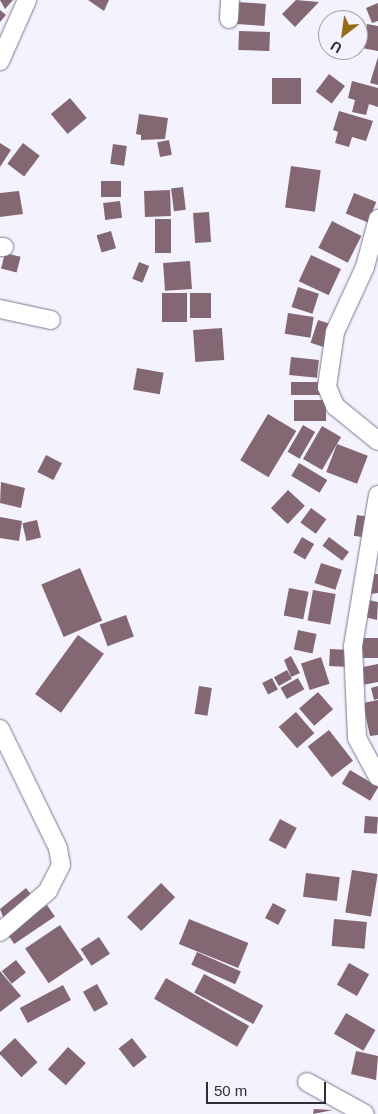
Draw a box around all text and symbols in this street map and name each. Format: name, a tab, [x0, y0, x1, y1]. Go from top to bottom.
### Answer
north arrow	[318, 10, 368, 60]
text: U	[328, 38, 344, 57]
scale bar	[208, 1072, 328, 1104]
text: 50 m	[214, 1082, 247, 1099]

